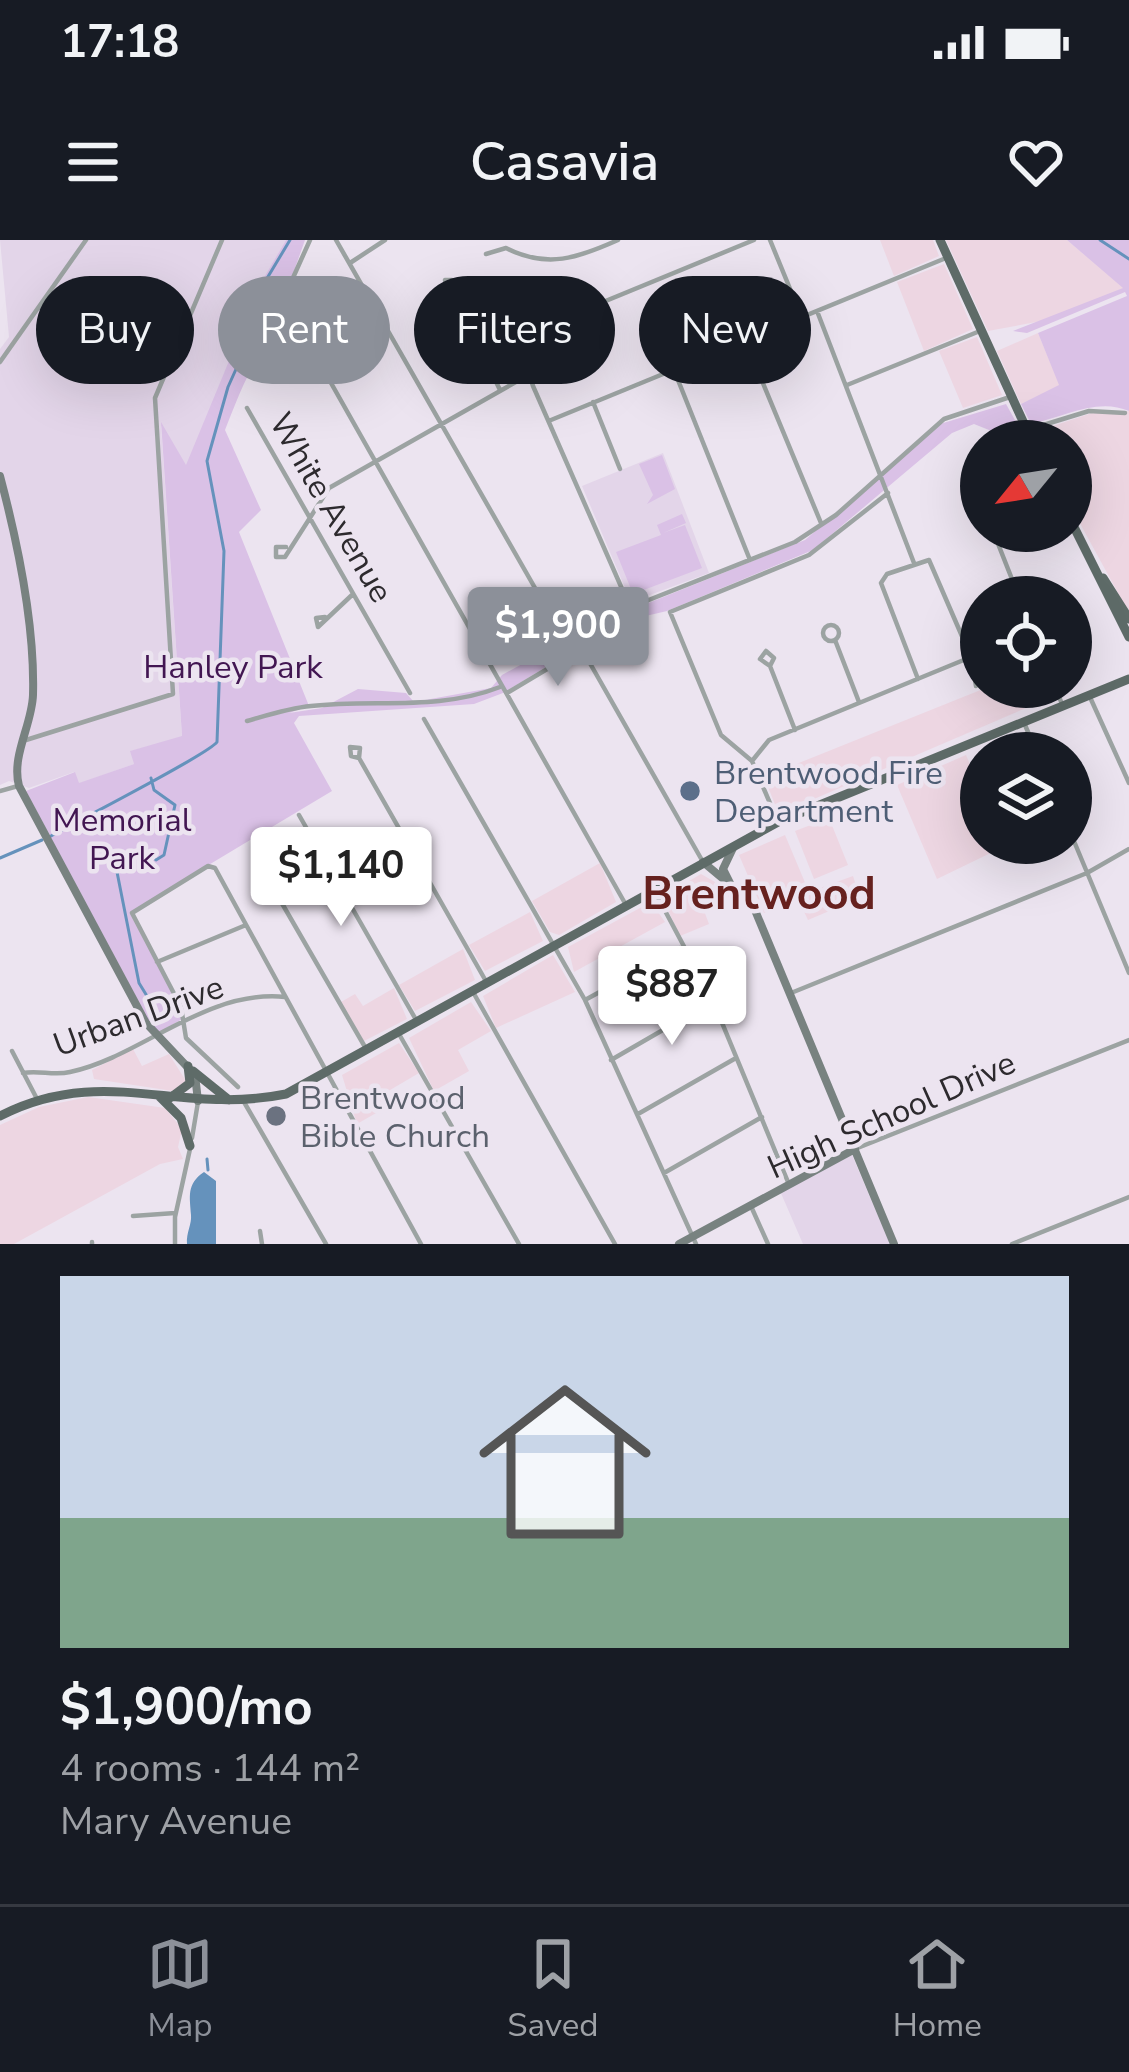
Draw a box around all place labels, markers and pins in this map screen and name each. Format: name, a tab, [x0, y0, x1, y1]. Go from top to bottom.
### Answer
pin: $1,900	[460, 587, 656, 689]
place label: Brentwood Fire Department	[714, 751, 943, 834]
marker: Brentwood Fire Department	[677, 778, 703, 804]
pin: $1,140	[243, 827, 439, 929]
pin: $887	[601, 946, 743, 1048]
place label: Brentwood Bible Church	[300, 1076, 490, 1159]
marker: Brentwood Bible Church	[263, 1103, 289, 1129]

